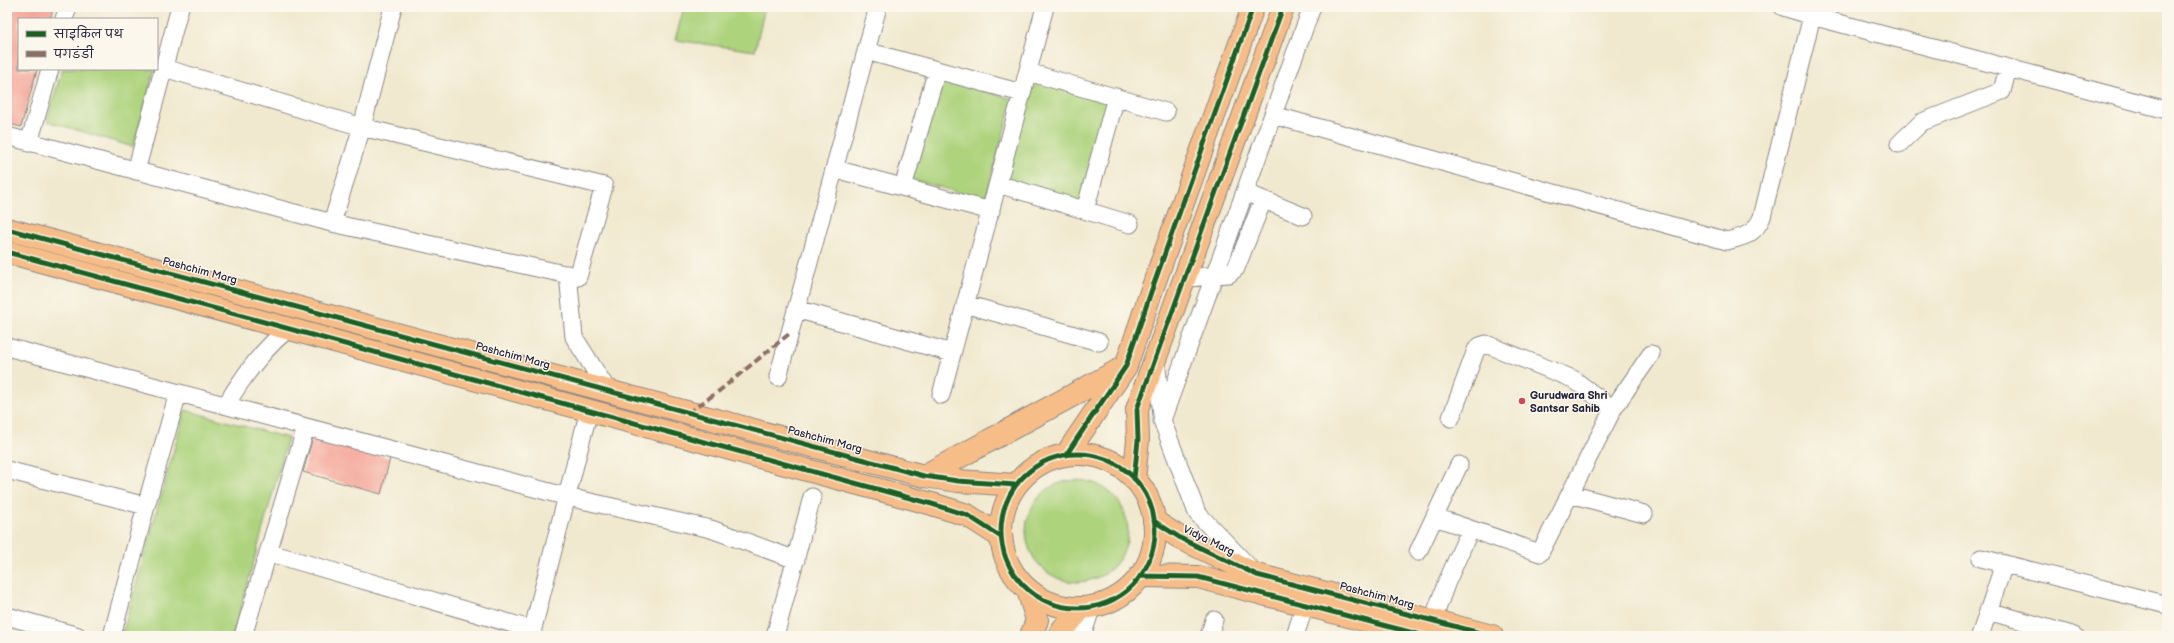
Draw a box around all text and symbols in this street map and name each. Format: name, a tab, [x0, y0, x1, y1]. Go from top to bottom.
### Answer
legend	[18, 18, 158, 70]
text: साइकिल पथ	[53, 25, 124, 42]
text: पगडंडी	[53, 45, 95, 62]
street label: Pashchim Marg	[161, 254, 239, 287]
street label: Pashchim Marg	[474, 339, 552, 372]
place label: Gurudwara Shri Santsar Sahib	[1530, 389, 1608, 415]
marker: Gurudwara Shri Santsar Sahib	[1517, 396, 1527, 406]
street label: Pashchim Marg	[786, 423, 864, 456]
street label: Vidya Marg	[1181, 522, 1237, 558]
street label: Pashchim Marg	[1338, 579, 1416, 612]

